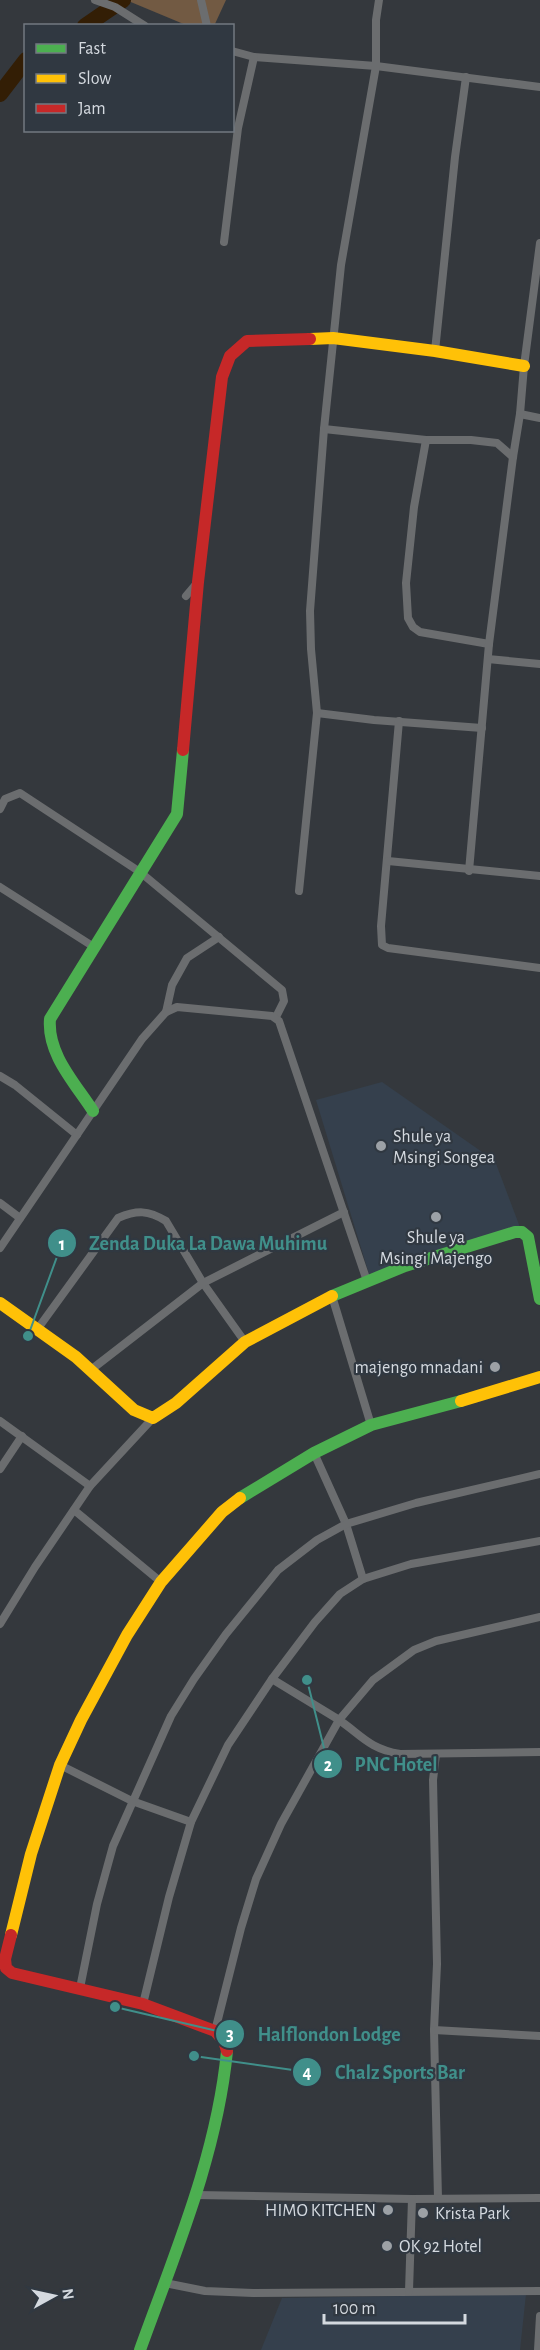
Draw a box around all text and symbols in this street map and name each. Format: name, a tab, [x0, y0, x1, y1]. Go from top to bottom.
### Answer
legend	[24, 24, 234, 132]
text: Fast	[78, 40, 106, 58]
text: Slow	[78, 70, 111, 88]
text: Jam	[78, 100, 106, 118]
place label: Shule ya Msingi Songea	[393, 1128, 495, 1167]
marker: Shule ya Msingi Songea	[374, 1139, 388, 1153]
marker: Shule ya Msingi Majengo	[429, 1210, 443, 1224]
callout: Zenda Duka La Dawa Muhimu	[47, 1224, 339, 1262]
place label: Shule ya Msingi Majengo	[380, 1229, 493, 1268]
text: Zenda Duka La Dawa Muhimu	[89, 1234, 328, 1254]
text: 1	[59, 1236, 65, 1254]
place label: majengo mnadani	[354, 1359, 483, 1377]
marker: majengo mnadani	[488, 1360, 502, 1374]
callout: PNC Hotel	[313, 1745, 450, 1783]
text: PNC Hotel	[355, 1755, 437, 1775]
text: 2	[324, 1757, 333, 1775]
callout: Halflondon Lodge	[215, 2015, 413, 2053]
text: Halflondon Lodge	[257, 2025, 401, 2045]
text: 3	[226, 2026, 234, 2044]
callout: Chalz Sports Bar	[292, 2053, 477, 2091]
text: Chalz Sports Bar	[335, 2063, 465, 2083]
text: 4	[302, 2064, 312, 2082]
place label: HIMO KITCHEN	[265, 2202, 376, 2220]
marker: HIMO KITCHEN	[381, 2203, 395, 2217]
place label: Krista Park	[435, 2205, 510, 2223]
marker: Krista Park	[416, 2206, 430, 2220]
place label: OK 92 Hotel	[399, 2238, 482, 2256]
marker: OK 92 Hotel	[380, 2239, 394, 2253]
north arrow	[24, 2266, 84, 2326]
text: N	[59, 2287, 77, 2301]
scale bar	[324, 2287, 465, 2325]
text: 100 m	[333, 2300, 376, 2318]

